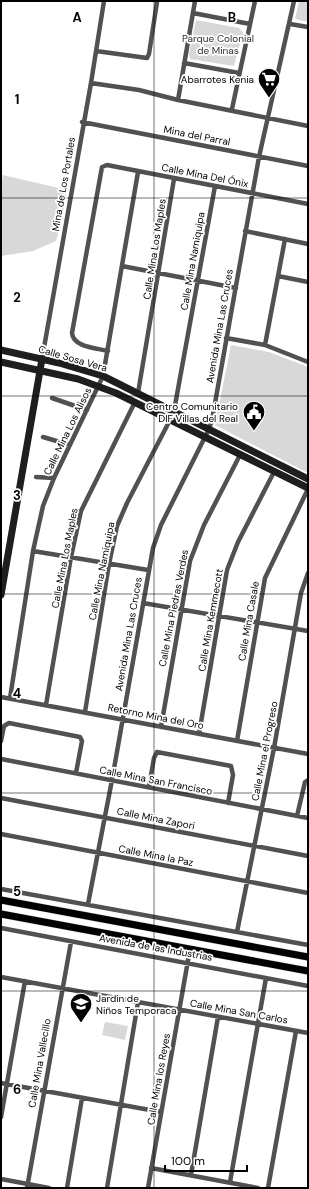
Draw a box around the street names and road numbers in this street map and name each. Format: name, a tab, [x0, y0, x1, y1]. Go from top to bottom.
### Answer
street label: Mina del Parral	[162, 123, 231, 148]
street label: Mina de Los Portales	[49, 136, 78, 232]
street label: Calle Mina Del Ónix	[160, 161, 250, 190]
street label: Calle Mina Los Maples	[140, 198, 169, 300]
street label: Calle Mina Namiquipa	[177, 211, 208, 311]
street label: Avenida Mina Las Cruces	[203, 268, 236, 384]
street label: Calle Sosa Vera	[37, 342, 109, 375]
street label: Calle Mina Los Alisos	[41, 385, 94, 477]
street label: Calle Mina Los Maples	[48, 507, 81, 609]
street label: Calle Mina Namiquipa	[86, 521, 117, 621]
street label: Calle Mina Piedras Verdes	[156, 548, 191, 668]
street label: Calle Mina Kemmecott	[195, 568, 226, 672]
street label: Avenida Mina Las Cruces	[112, 576, 145, 692]
street label: Calle Mina Casale	[235, 580, 262, 662]
street label: Calle Mina el Progreso	[248, 700, 281, 802]
street label: Retorno Mina del Oro	[107, 701, 205, 732]
street label: Calle Mina San Francisco	[98, 763, 214, 798]
street label: Calle Mina Zapori	[116, 805, 196, 832]
street label: Calle Mina la Paz	[117, 842, 195, 869]
street label: Avenida de las Industrias	[98, 931, 214, 964]
street label: Calle Mina San Carlos	[189, 996, 289, 1027]
street label: Calle Mina Vallecillo	[25, 1017, 54, 1109]
street label: Calle Mina los Reyes	[144, 1032, 173, 1126]

